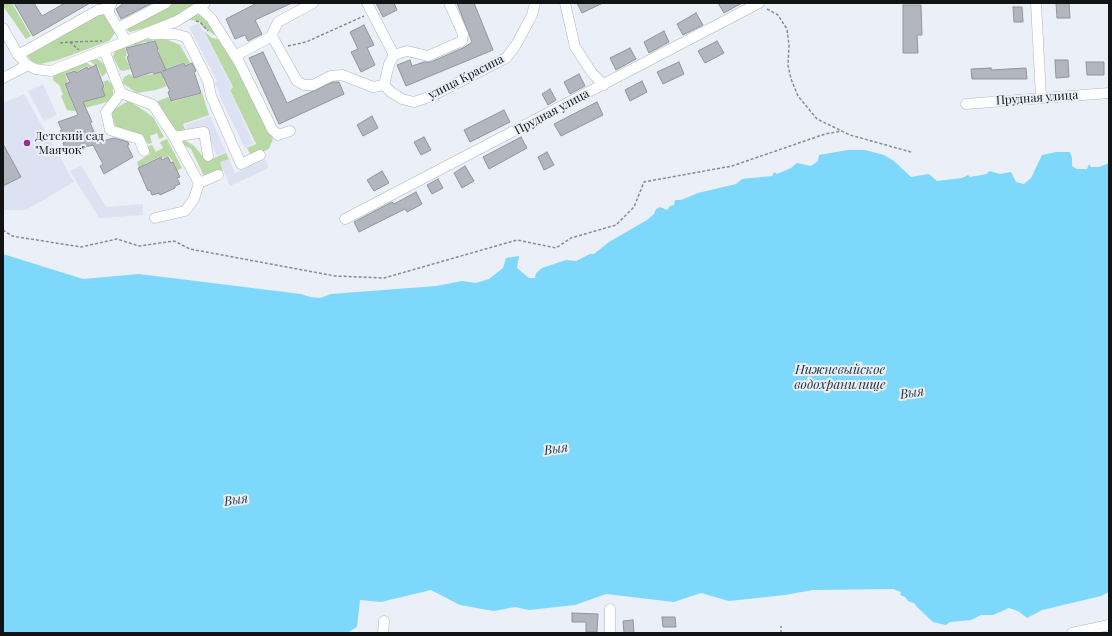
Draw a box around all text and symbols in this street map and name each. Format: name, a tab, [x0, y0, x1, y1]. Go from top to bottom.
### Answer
street label: улица Красина	[426, 52, 506, 102]
street label: Прудная улица	[512, 86, 592, 138]
street label: Прудная улица	[995, 88, 1079, 108]
place label: Детский сад "Маячок"	[35, 129, 104, 157]
marker: Детский сад "Маячок"	[22, 138, 32, 148]
water label: Нижневыйское водохранилище	[794, 362, 886, 393]
water label: Выя	[899, 383, 925, 403]
water label: Выя	[543, 439, 569, 459]
water label: Выя	[223, 490, 249, 510]

